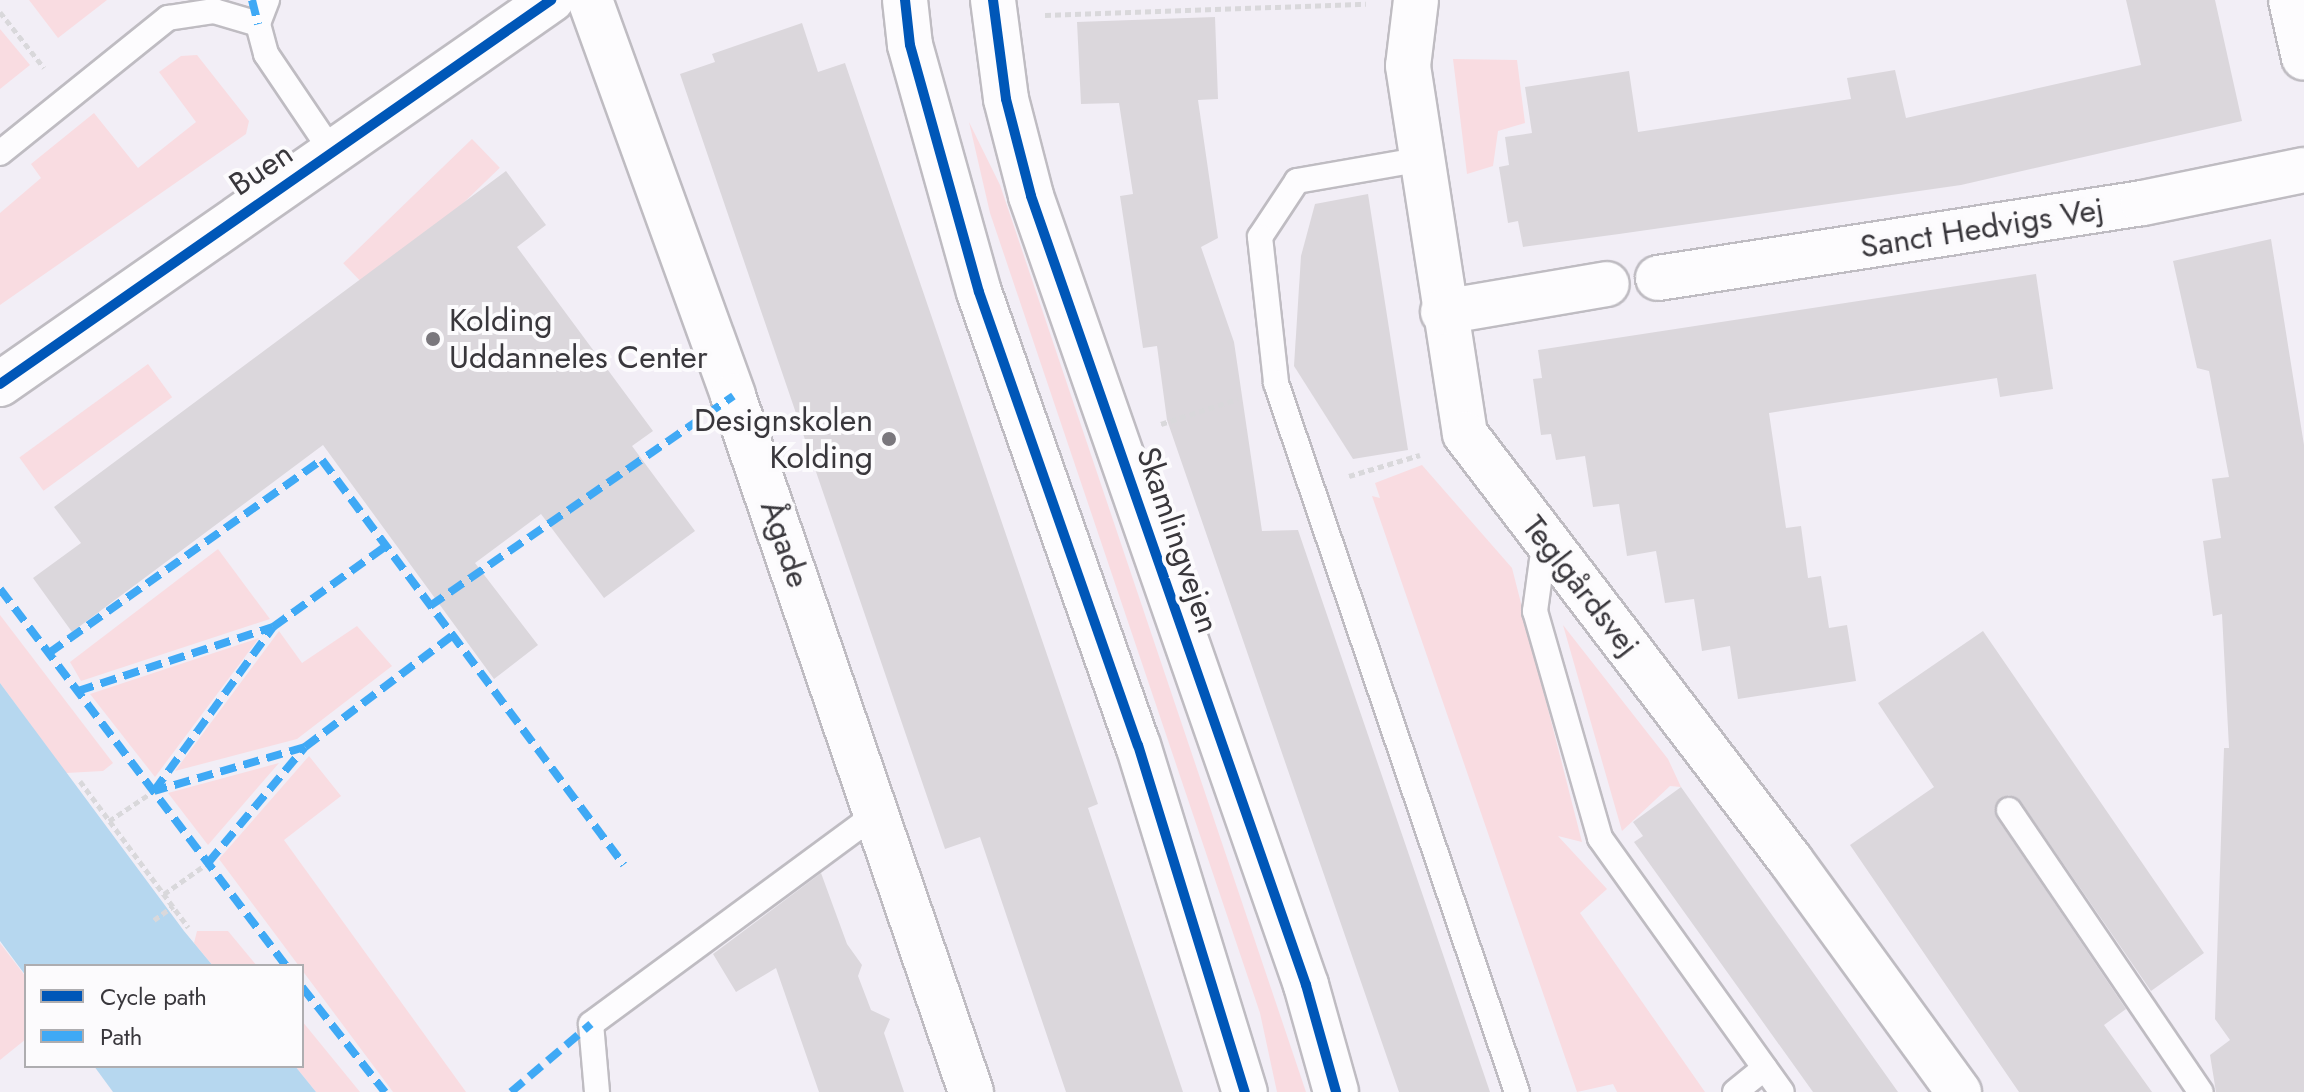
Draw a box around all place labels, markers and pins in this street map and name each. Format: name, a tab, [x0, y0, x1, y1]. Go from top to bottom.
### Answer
place label: Kolding Uddanneles Center	[449, 302, 708, 377]
marker: Kolding Uddanneles Center	[424, 330, 442, 348]
place label: Designskolen Kolding	[694, 402, 873, 477]
marker: Designskolen Kolding	[880, 430, 898, 448]

